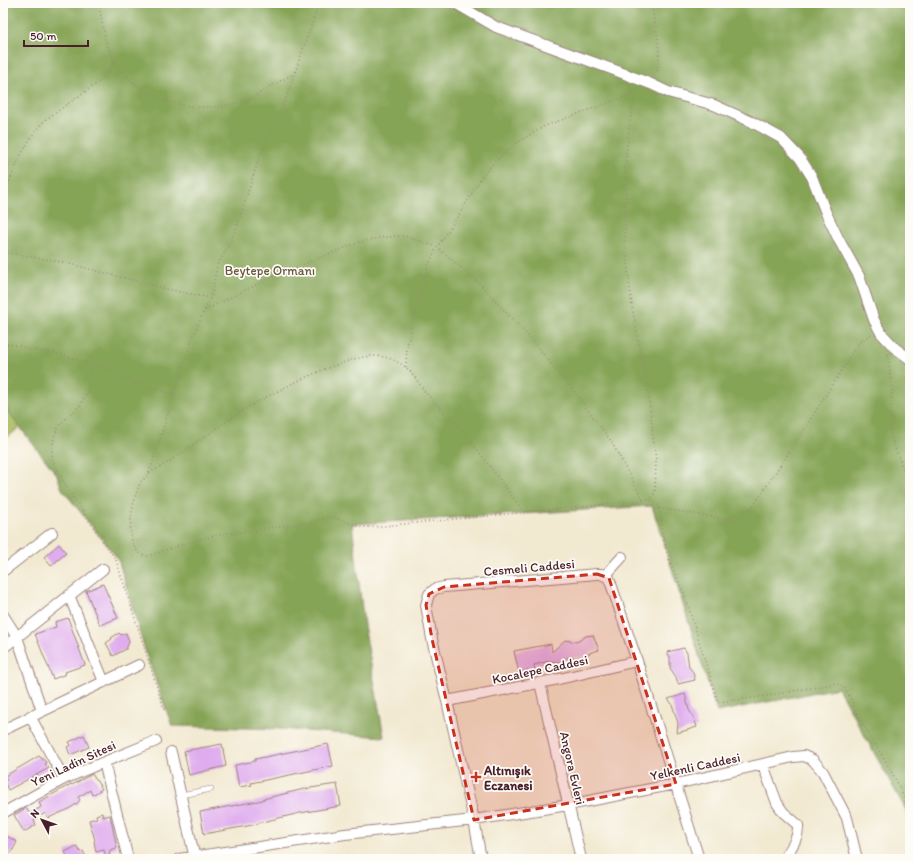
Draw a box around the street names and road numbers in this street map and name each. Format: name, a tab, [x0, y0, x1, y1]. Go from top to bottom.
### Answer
street label: Cesmeli Caddesi	[483, 556, 575, 579]
street label: Kocalepe Caddesi	[491, 652, 589, 687]
street label: Angora Evleri	[557, 730, 588, 806]
street label: Yeni Ladin Sitesi	[28, 737, 118, 790]
street label: Yelkenli Caddesi	[649, 750, 742, 783]

